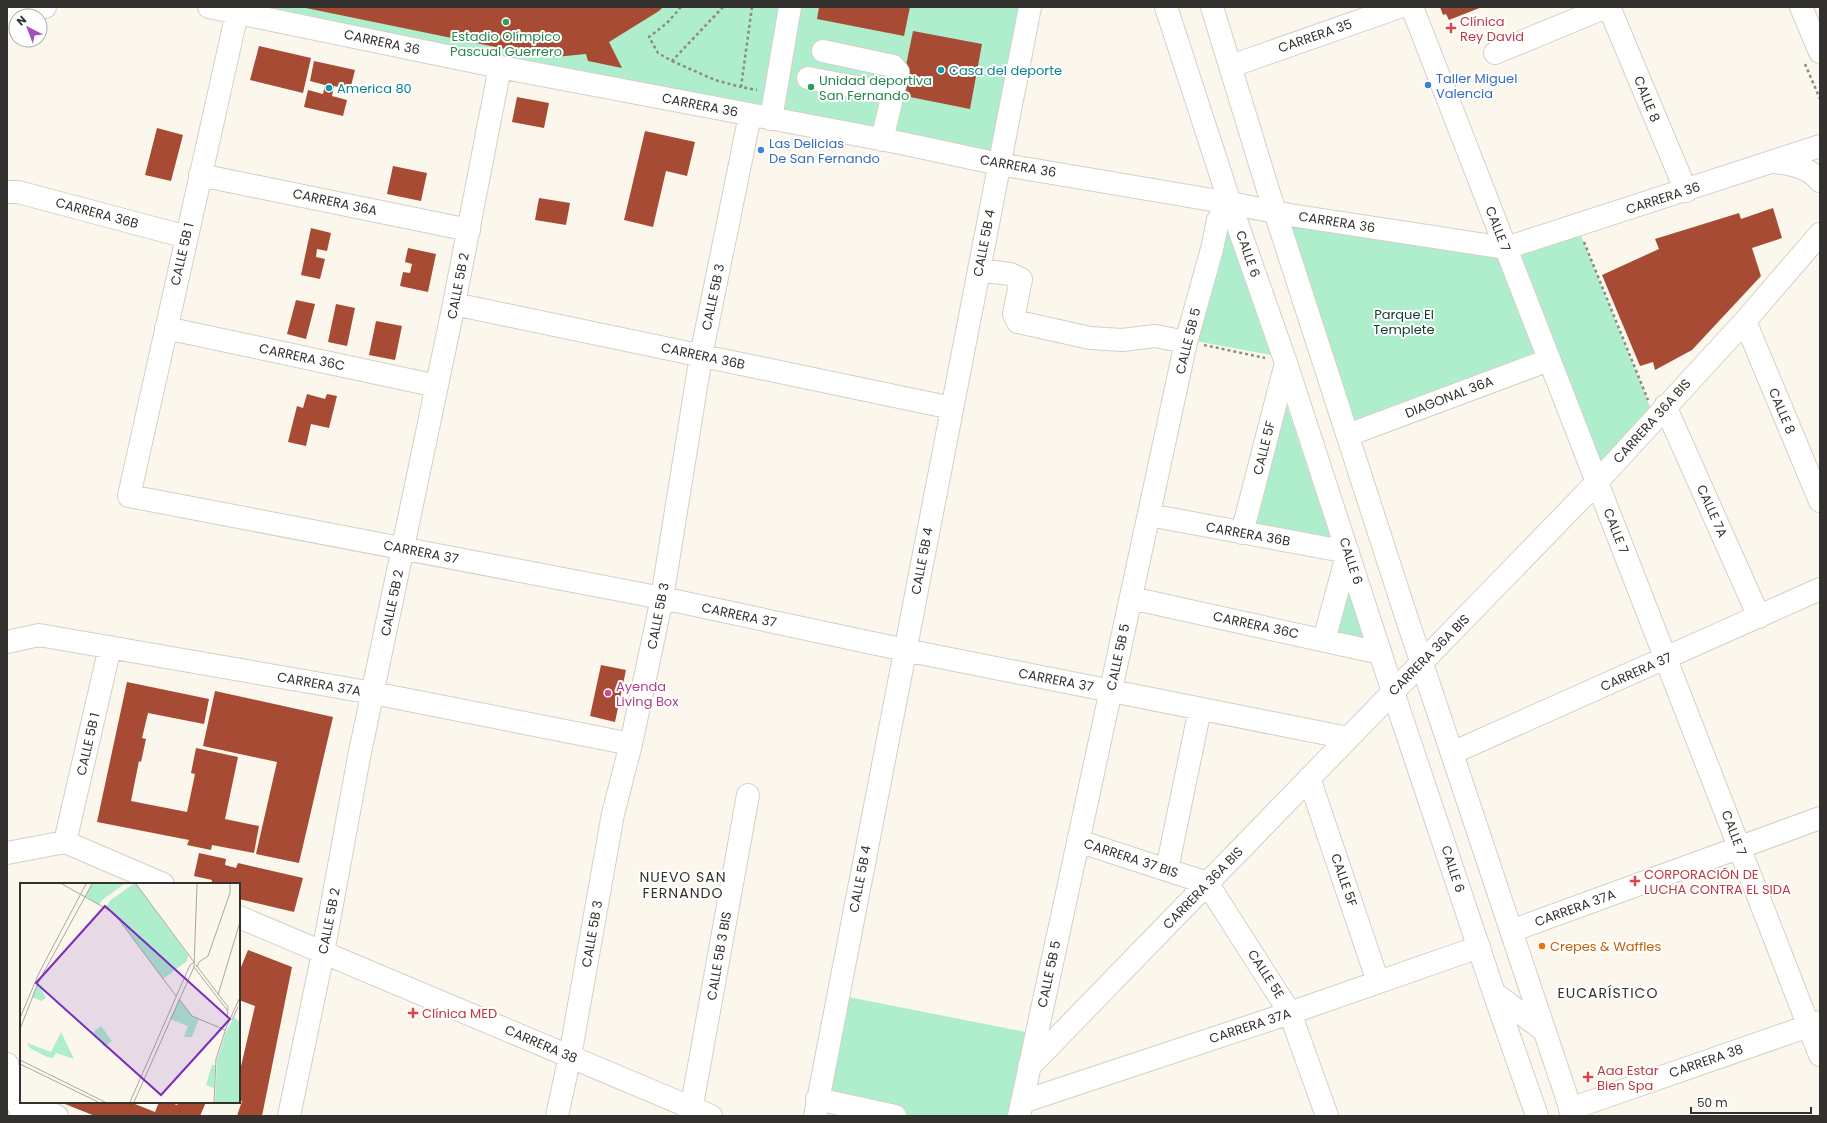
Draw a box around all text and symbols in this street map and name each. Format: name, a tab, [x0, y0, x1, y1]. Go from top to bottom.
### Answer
north arrow	[8, 8, 48, 48]
text: N	[13, 12, 30, 29]
place label: Clínica Rey David	[1460, 12, 1524, 46]
street label: CARRERA 35	[1275, 14, 1355, 58]
marker: Estadio Olímpico Pascual Guerrero	[501, 17, 511, 27]
marker: Clínica Rey David	[1445, 22, 1457, 34]
street label: CARRERA 36	[342, 25, 422, 59]
place label: Estadio Olímpico Pascual Guerrero	[450, 27, 562, 61]
place label: Casa del deporte	[949, 61, 1062, 80]
marker: Casa del deporte	[936, 65, 946, 75]
place label: Taller Miguel Valencia	[1436, 69, 1517, 103]
place label: Unidad deportiva San Fernando	[819, 71, 932, 105]
street label: CALLE 8	[1629, 73, 1665, 125]
place label: America 80	[337, 79, 412, 98]
marker: Taller Miguel Valencia	[1423, 80, 1433, 90]
marker: Unidad deportiva San Fernando	[806, 82, 816, 92]
marker: America 80	[324, 83, 334, 93]
street label: CARRERA 36	[660, 88, 740, 122]
place label: Las Delicias De San Fernando	[769, 134, 880, 168]
marker: Las Delicias De San Fernando	[756, 145, 766, 155]
street label: CARRERA 36	[978, 150, 1058, 182]
street label: CARRERA 36	[1623, 177, 1703, 219]
street label: CARRERA 36A	[291, 184, 379, 220]
street label: CARRERA 36B	[53, 193, 141, 233]
street label: CALLE 7	[1481, 204, 1515, 254]
street label: CARRERA 36	[1297, 207, 1377, 237]
street label: CALLE 5B 4	[968, 208, 1000, 278]
street label: CALLE 5B 1	[166, 221, 198, 287]
street label: CALLE 6	[1231, 228, 1265, 280]
street label: CALLE 5B 2	[442, 251, 474, 321]
street label: CALLE 5B 3	[697, 262, 729, 332]
park label: Parque El Templete	[1373, 305, 1435, 339]
street label: CALLE 5B 5	[1171, 306, 1205, 376]
street label: CARRERA 36B	[659, 338, 747, 374]
street label: CARRERA 36C	[257, 339, 347, 375]
street label: DIAGONAL 36A	[1402, 371, 1496, 423]
street label: CARRERA 36A BIS	[1609, 374, 1695, 468]
street label: CALLE 8	[1764, 385, 1800, 437]
street label: CALLE 5F	[1248, 419, 1280, 477]
street label: CALLE 7A	[1692, 482, 1732, 541]
street label: CALLE 7	[1599, 506, 1633, 556]
street label: CARRERA 36B	[1204, 517, 1292, 551]
street label: CALLE 5B 4	[906, 526, 938, 596]
street label: CARRERA 37	[382, 535, 460, 569]
street label: CALLE 6	[1334, 535, 1368, 587]
street label: CALLE 5B 2	[376, 568, 408, 638]
street label: CALLE 5B 3	[642, 581, 674, 651]
street label: CARRERA 37	[700, 598, 778, 632]
street label: CARRERA 36C	[1211, 607, 1301, 643]
street label: CARRERA 36A BIS	[1384, 610, 1474, 700]
street label: CALLE 5B 5	[1102, 622, 1134, 692]
street label: CARRERA 37	[1597, 648, 1675, 696]
street label: CARRERA 37	[1017, 663, 1095, 697]
street label: CARRERA 37A	[276, 667, 363, 701]
place label: Ayenda Living Box	[616, 677, 679, 711]
marker: Ayenda Living Box	[603, 688, 613, 698]
street label: CALLE 5B 1	[72, 711, 104, 777]
street label: CALLE 7	[1717, 808, 1751, 858]
street label: CARRERA 37 BIS	[1081, 834, 1181, 882]
street label: CARRERA 36A BIS	[1159, 842, 1247, 934]
street label: CALLE 6	[1436, 843, 1470, 895]
street label: CALLE 5B 4	[844, 844, 876, 914]
street label: CALLE 5F	[1326, 851, 1362, 909]
place label: CORPORACIÓN DE LUCHA CONTRA EL SIDA	[1644, 865, 1791, 899]
district label: NUEVO SAN FERNANDO	[639, 867, 727, 903]
marker: CORPORACIÓN DE LUCHA CONTRA EL SIDA	[1629, 875, 1641, 887]
inset map	[20, 883, 240, 1103]
street label: CARRERA 37A	[1532, 884, 1618, 931]
street label: CALLE 5B 2	[313, 886, 345, 956]
street label: CALLE 5B 3	[577, 899, 607, 969]
street label: CALLE 5B 3 BIS	[702, 910, 736, 1002]
place label: Crepes & Waffles	[1550, 937, 1661, 956]
street label: CALLE 5B 5	[1033, 939, 1065, 1009]
marker: Crepes & Waffles	[1537, 941, 1547, 951]
street label: CALLE 5E	[1243, 946, 1289, 1002]
district label: EUCARÍSTICO	[1558, 983, 1658, 1003]
place label: Clínica MED	[422, 1004, 497, 1023]
street label: CARRERA 37A	[1207, 1004, 1294, 1048]
marker: Clínica MED	[407, 1007, 419, 1019]
street label: CARRERA 38	[502, 1020, 580, 1068]
street label: CARRERA 38	[1666, 1039, 1746, 1083]
place label: Aaa Estar Bien Spa	[1597, 1061, 1659, 1095]
marker: Aaa Estar Bien Spa	[1582, 1071, 1594, 1083]
scale bar	[1691, 1089, 1811, 1115]
text: 50 m	[1697, 1094, 1728, 1111]

